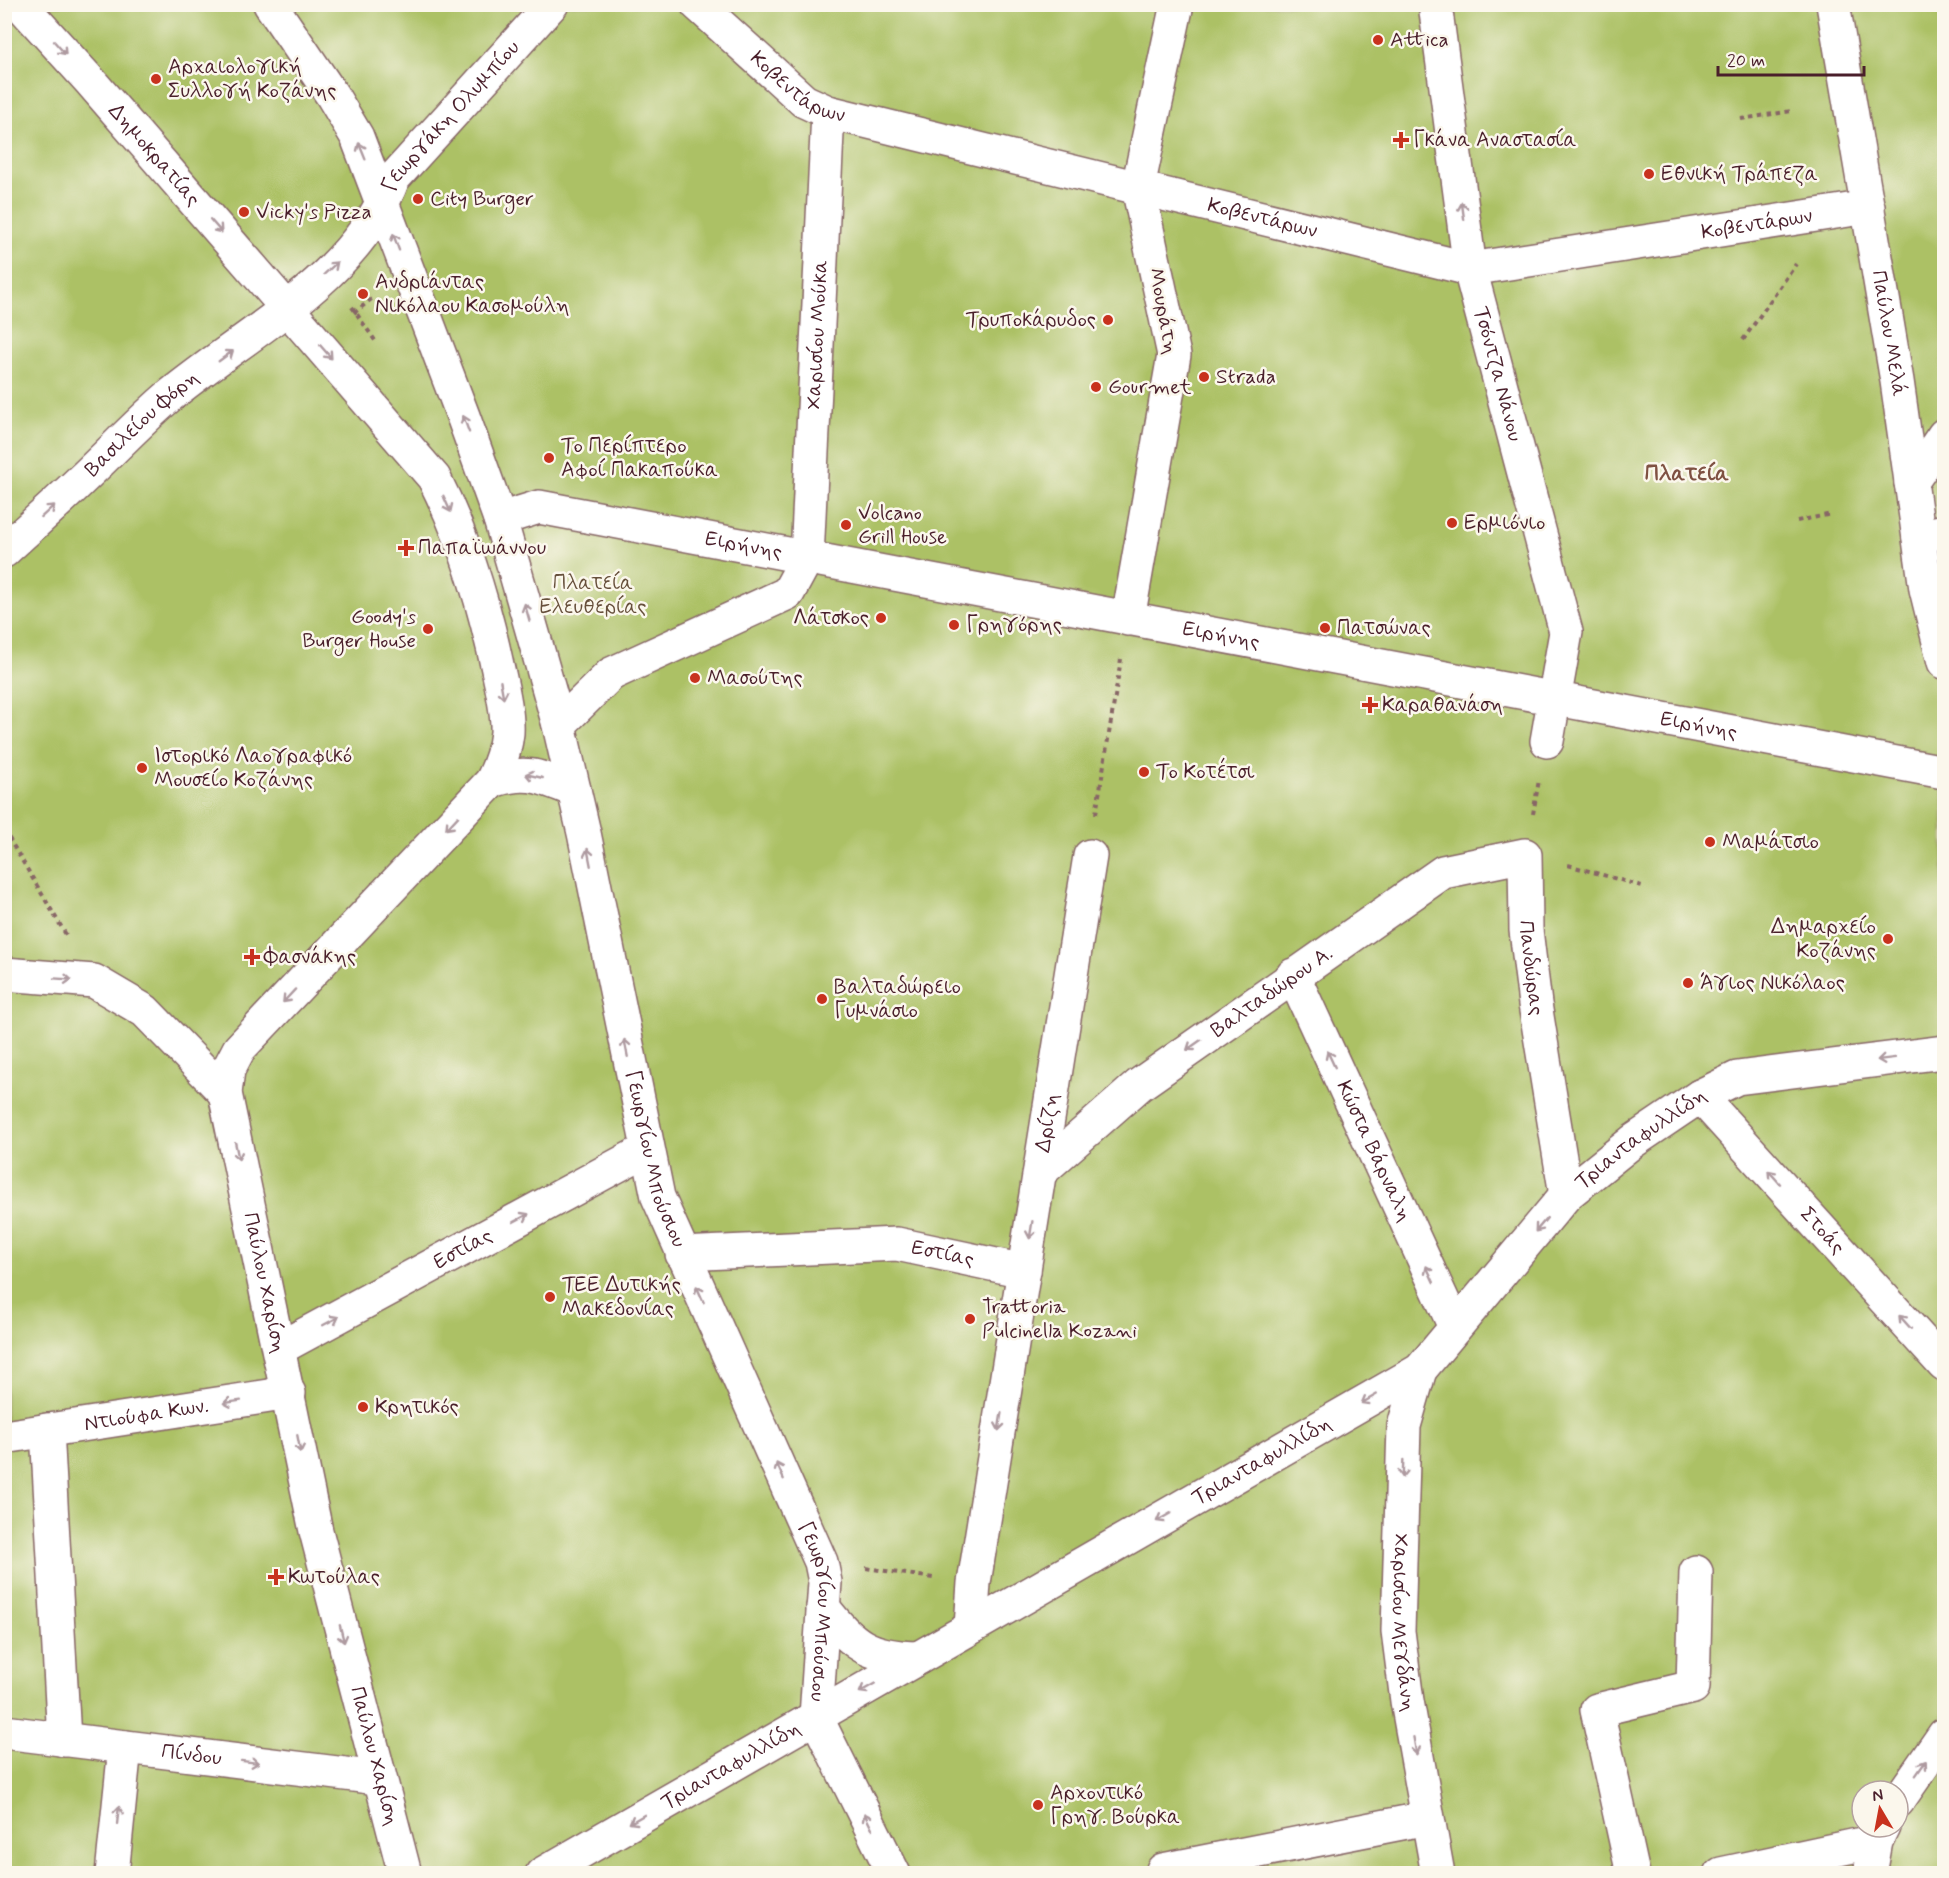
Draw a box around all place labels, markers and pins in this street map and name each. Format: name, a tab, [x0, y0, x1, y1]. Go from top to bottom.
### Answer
place label: Attica	[1390, 26, 1449, 54]
marker: Attica	[1371, 33, 1385, 47]
place label: Αρχαιολογική Συλλογή Κοζάνης	[168, 53, 336, 105]
marker: Αρχαιολογική Συλλογή Κοζάνης	[149, 72, 163, 86]
place label: Γκάνα Αναστασία	[1413, 126, 1577, 154]
marker: Γκάνα Αναστασία	[1394, 133, 1408, 147]
place label: Εθνική Τράπεζα	[1661, 160, 1818, 188]
marker: Εθνική Τράπεζα	[1642, 167, 1656, 181]
place label: City Burger	[430, 185, 534, 214]
marker: City Burger	[411, 192, 425, 206]
place label: Vicky's Pizza	[256, 198, 372, 226]
marker: Vicky's Pizza	[237, 205, 251, 219]
place label: Ανδριάντας Νικόλαου Κασομούλη	[375, 268, 569, 320]
marker: Ανδριάντας Νικόλαου Κασομούλη	[356, 287, 370, 301]
place label: Τρυποκάρυδος	[966, 306, 1096, 334]
marker: Τρυποκάρυδος	[1101, 313, 1115, 327]
place label: Strada	[1216, 363, 1276, 391]
marker: Strada	[1197, 370, 1211, 384]
place label: Gourmet	[1108, 373, 1192, 401]
marker: Gourmet	[1089, 380, 1103, 394]
place label: Το Περίπτερο Αφοί Πακαπούκα	[561, 432, 718, 484]
marker: Το Περίπτερο Αφοί Πακαπούκα	[542, 451, 556, 465]
place label: Volcano Grill House	[858, 499, 947, 551]
place label: Ερμιόνιο	[1464, 509, 1545, 537]
marker: Ερμιόνιο	[1445, 516, 1459, 530]
marker: Volcano Grill House	[839, 518, 853, 532]
place label: Παπαϊωάννου	[418, 534, 546, 562]
marker: Παπαϊωάννου	[399, 541, 413, 555]
place label: Goody's Burger House	[302, 603, 416, 656]
place label: Λάτσκος	[793, 604, 869, 632]
marker: Λάτσκος	[874, 611, 888, 625]
place label: Γρηγόρης	[966, 611, 1062, 639]
place label: Πατσώνας	[1337, 614, 1431, 642]
marker: Γρηγόρης	[947, 618, 961, 632]
marker: Πατσώνας	[1318, 621, 1332, 635]
marker: Goody's Burger House	[421, 622, 435, 636]
place label: Μασούτης	[707, 664, 803, 692]
marker: Μασούτης	[688, 671, 702, 685]
place label: Καραθανάση	[1382, 691, 1503, 719]
marker: Καραθανάση	[1363, 698, 1377, 712]
place label: Ιστορικό Λαογραφικό Μουσείο Κοζάνης	[154, 742, 352, 794]
place label: Το Κοτέτσι	[1156, 757, 1255, 786]
marker: Ιστορικό Λαογραφικό Μουσείο Κοζάνης	[135, 761, 149, 775]
marker: Το Κοτέτσι	[1137, 765, 1151, 779]
place label: Μαμάτσιο	[1722, 828, 1819, 856]
marker: Μαμάτσιο	[1703, 835, 1717, 849]
place label: Δημαρχείο Κοζάνης	[1771, 913, 1876, 965]
marker: Δημαρχείο Κοζάνης	[1881, 932, 1895, 946]
place label: Φασνάκης	[263, 943, 356, 971]
marker: Φασνάκης	[245, 950, 259, 964]
place label: Άγιος Νικόλαος	[1700, 969, 1845, 997]
place label: Βαλταδώρειο Γυμνάσιο	[834, 973, 961, 1025]
marker: Άγιος Νικόλαος	[1681, 976, 1695, 990]
marker: Βαλταδώρειο Γυμνάσιο	[815, 992, 829, 1006]
place label: ΤΕΕ Δυτικής Μακεδονίας	[562, 1271, 681, 1323]
marker: ΤΕΕ Δυτικής Μακεδονίας	[543, 1290, 557, 1304]
place label: Trattoria Pulcinella Kozani	[982, 1293, 1137, 1345]
marker: Trattoria Pulcinella Kozani	[963, 1312, 977, 1326]
place label: Κρητικός	[375, 1393, 459, 1421]
marker: Κρητικός	[356, 1400, 370, 1414]
place label: Κωτούλας	[288, 1563, 380, 1591]
marker: Κωτούλας	[269, 1570, 283, 1584]
place label: Αρχοντικό Γρηγ. Βούρκα	[1050, 1779, 1180, 1831]
marker: Αρχοντικό Γρηγ. Βούρκα	[1031, 1798, 1045, 1812]

